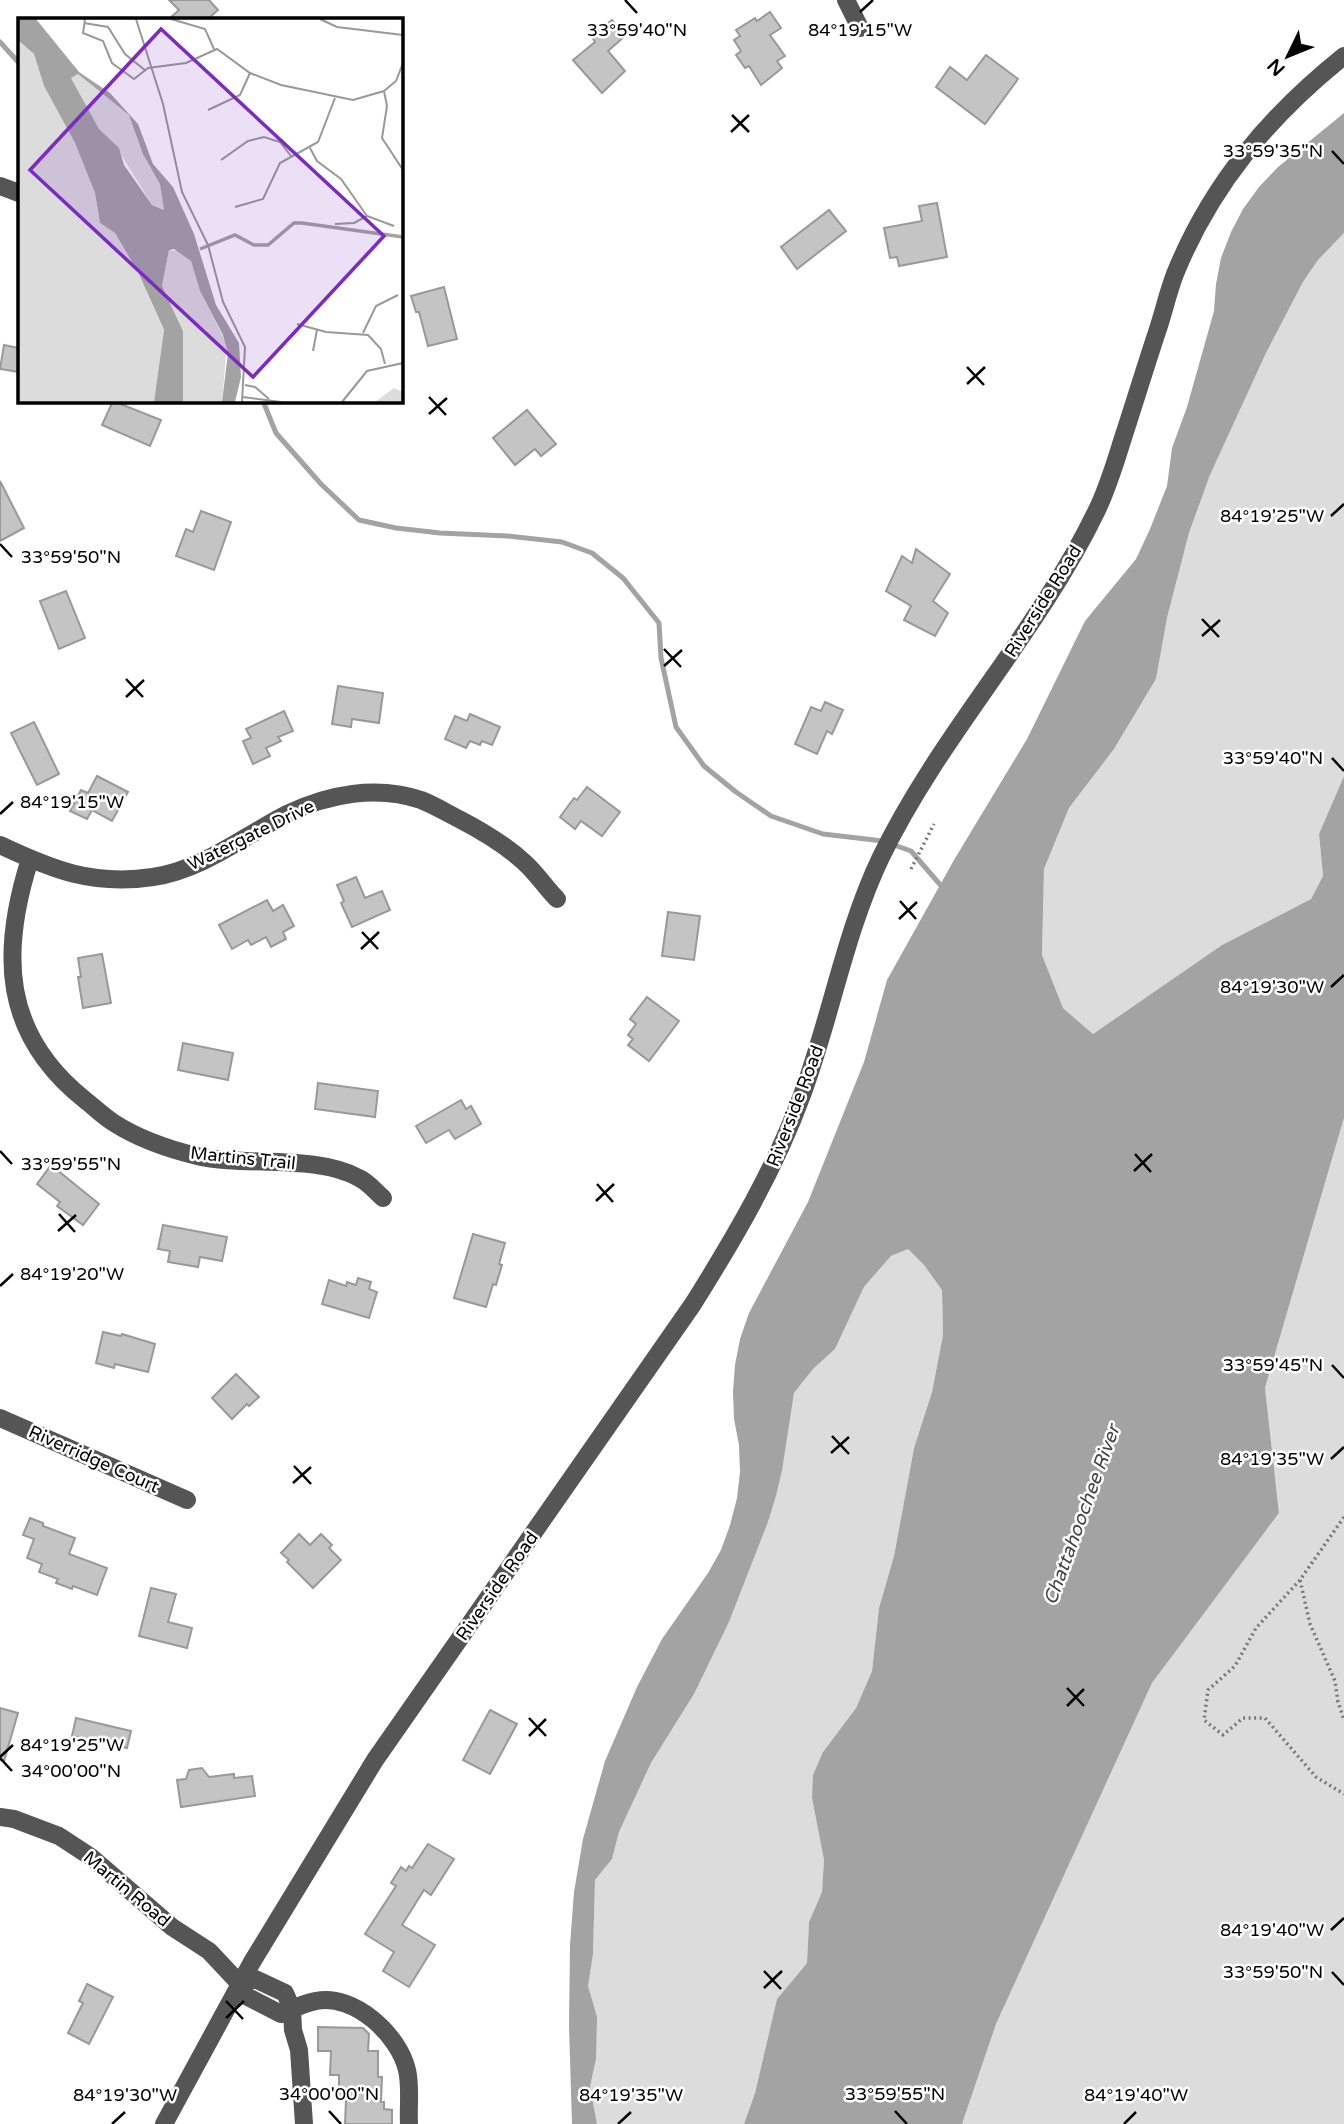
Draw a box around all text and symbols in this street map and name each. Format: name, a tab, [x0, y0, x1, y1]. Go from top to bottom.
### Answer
inset map	[18, 18, 402, 402]
text: 33°59'40"N	[587, 19, 687, 41]
text: 84°19'15"W	[808, 19, 912, 41]
north arrow	[1253, 21, 1323, 91]
text: N	[1263, 54, 1290, 80]
text: 33°59'35"N	[1223, 140, 1323, 162]
text: 84°19'25"W	[1220, 505, 1324, 527]
street label: Riverside Road	[1000, 541, 1086, 661]
text: 33°59'50"N	[21, 546, 121, 568]
text: 33°59'40"N	[1223, 747, 1323, 769]
text: 84°19'15"W	[20, 791, 124, 813]
street label: Watergate Drive	[184, 795, 318, 875]
text: 84°19'30"W	[1220, 976, 1324, 998]
street label: Riverside Road	[762, 1042, 828, 1170]
street label: Martins Trail	[189, 1142, 297, 1174]
text: 33°59'55"N	[21, 1153, 121, 1175]
text: 84°19'20"W	[20, 1263, 124, 1285]
text: 33°59'45"N	[1223, 1354, 1323, 1376]
street label: Riverridge Court	[25, 1420, 163, 1498]
water label: Chattahoochee River	[1039, 1420, 1126, 1608]
text: 84°19'35"W	[1220, 1448, 1324, 1470]
street label: Riverside Road	[451, 1527, 543, 1645]
text: 84°19'25"W	[20, 1734, 124, 1756]
text: 34°00'00"N	[21, 1760, 121, 1782]
street label: Martin Road	[79, 1846, 175, 1932]
text: 84°19'40"W	[1220, 1919, 1324, 1941]
text: 33°59'50"N	[1223, 1961, 1323, 1983]
text: 34°00'00"N	[279, 2083, 379, 2105]
text: 33°59'55"N	[845, 2083, 945, 2105]
text: 84°19'30"W	[73, 2084, 177, 2106]
text: 84°19'35"W	[579, 2084, 683, 2106]
text: 84°19'40"W	[1084, 2084, 1188, 2106]

